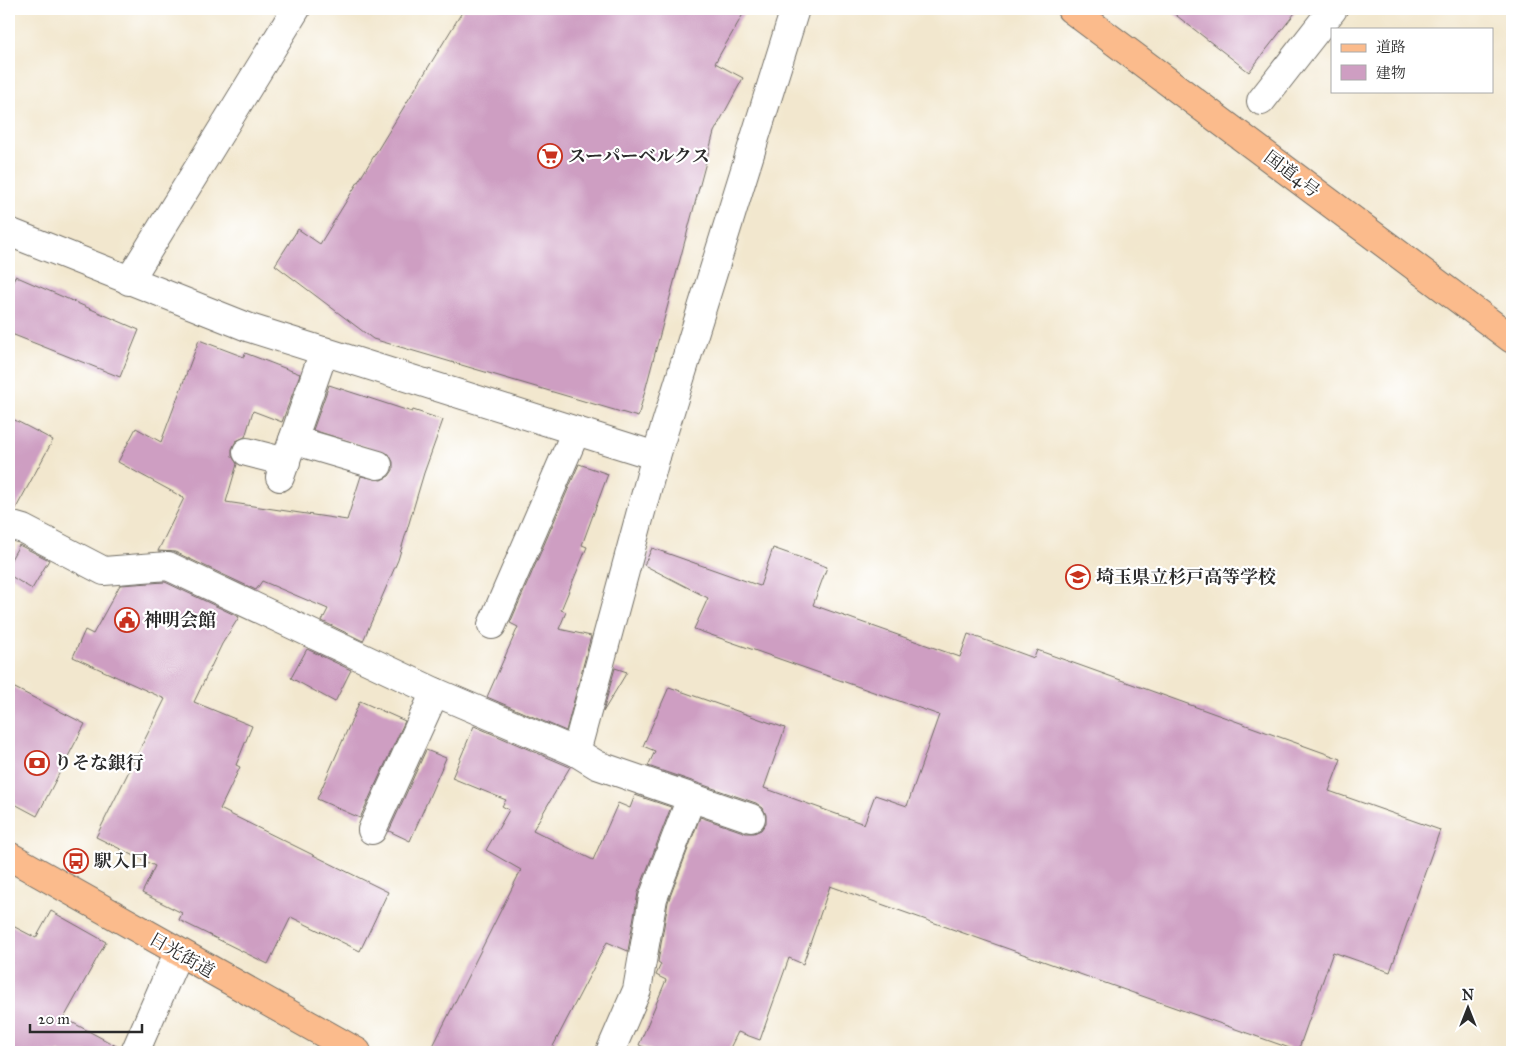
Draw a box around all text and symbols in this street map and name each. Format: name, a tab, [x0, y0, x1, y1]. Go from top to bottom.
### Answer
legend	[1331, 28, 1494, 92]
text: 道路	[1376, 38, 1406, 56]
text: 建物	[1376, 64, 1406, 82]
supermarket icon: スーパーベルクス	[537, 143, 563, 169]
place label: スーパーベルクス	[568, 145, 710, 167]
street label: 国道4号	[1260, 146, 1324, 202]
school or university icon: 埼玉県立杉戸高等学校	[1065, 564, 1091, 590]
place label: 埼玉県立杉戸高等学校	[1096, 566, 1276, 588]
public building icon: 神明会館	[114, 607, 140, 633]
place label: 神明会館	[144, 609, 216, 631]
bank icon: りそな銀行	[24, 750, 50, 776]
place label: りそな銀行	[54, 752, 144, 774]
bus stop icon: 駅入口	[63, 848, 89, 874]
place label: 駅入口	[94, 850, 148, 872]
street label: 日光街道	[145, 927, 219, 983]
north arrow	[1444, 984, 1494, 1034]
text: N	[1462, 987, 1474, 1004]
scale bar	[30, 1001, 142, 1033]
text: 20 m	[38, 1010, 70, 1028]

